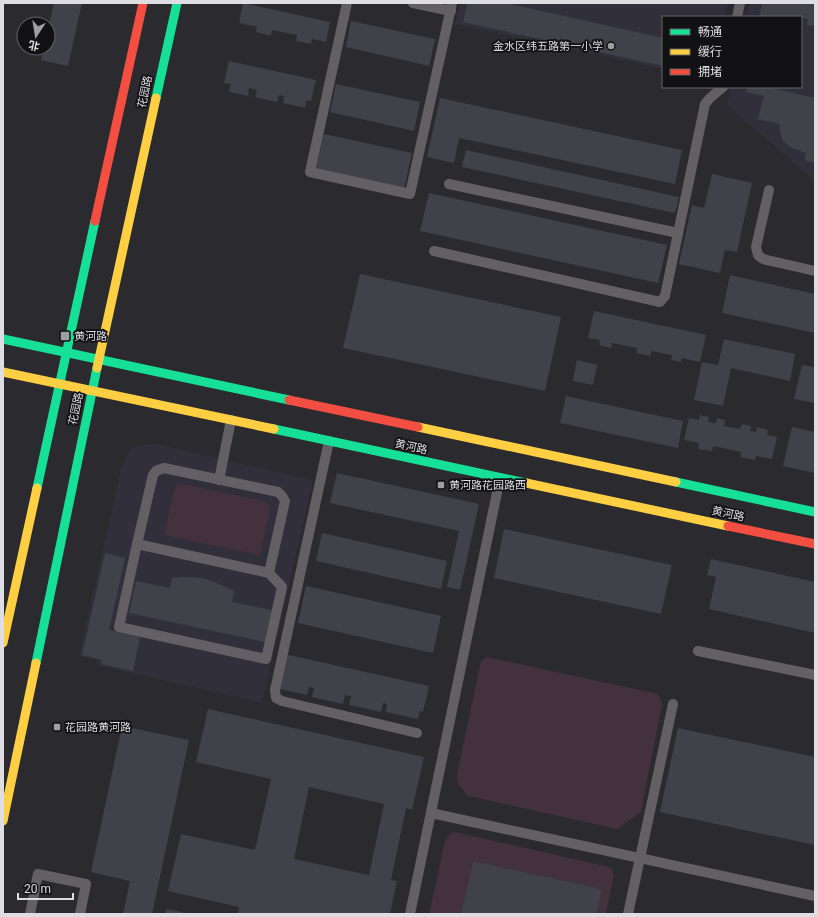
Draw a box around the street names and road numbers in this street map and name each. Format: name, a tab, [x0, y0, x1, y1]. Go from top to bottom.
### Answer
street label: 花园路	[135, 75, 155, 109]
street label: 花园路	[66, 392, 86, 426]
street label: 黄河路	[394, 437, 428, 457]
street label: 黄河路	[711, 504, 745, 524]

